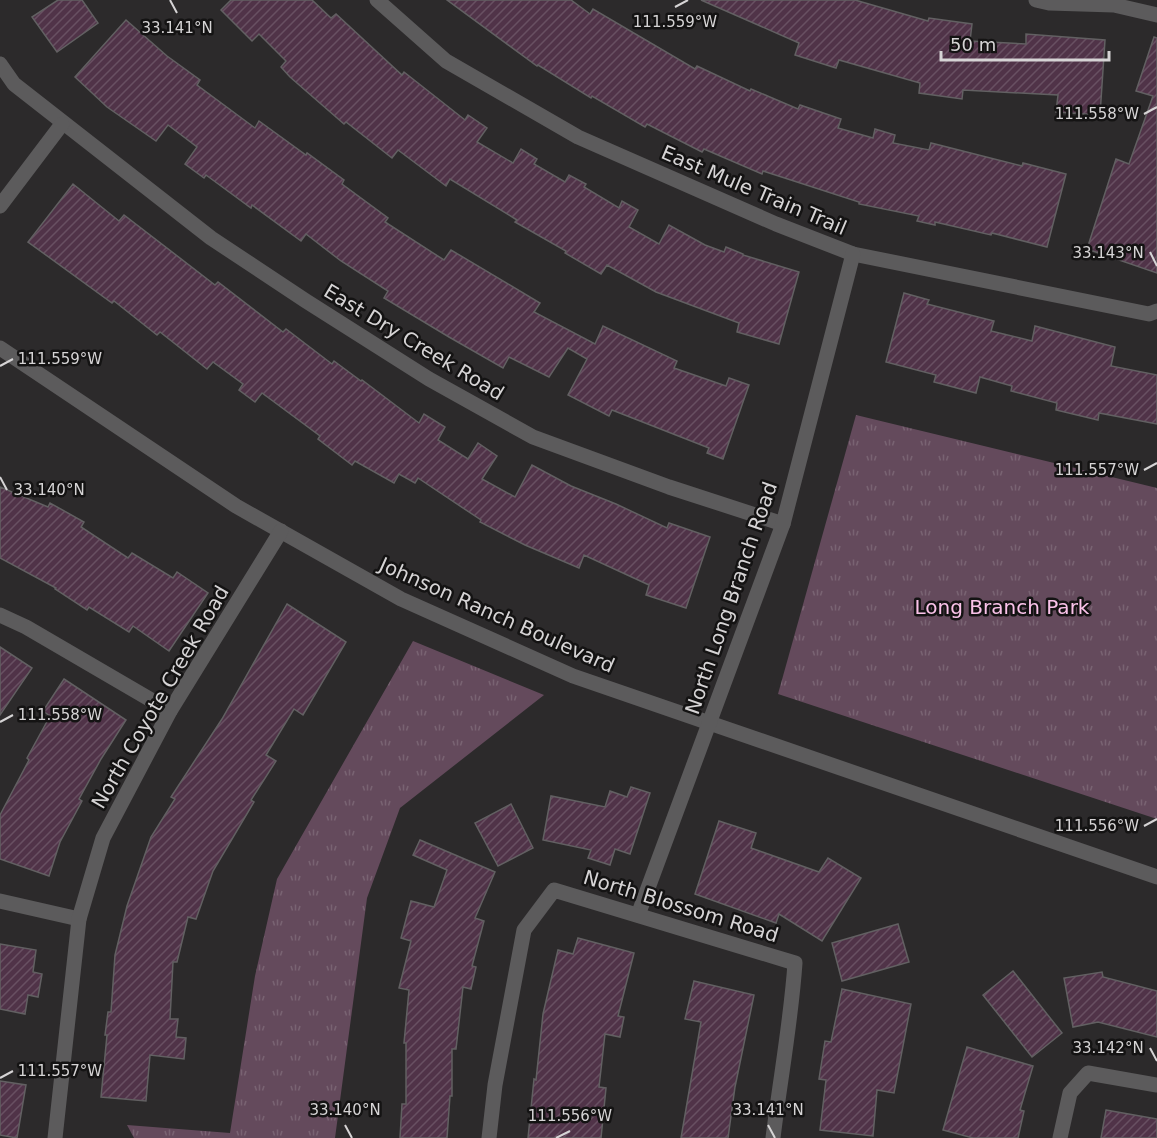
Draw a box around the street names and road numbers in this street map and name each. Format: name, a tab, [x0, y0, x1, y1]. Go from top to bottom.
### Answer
street label: East Mule Train Trail	[658, 140, 850, 240]
street label: East Dry Creek Road	[320, 279, 508, 405]
street label: North Long Branch Road	[680, 479, 782, 717]
street label: Johnson Ranch Boulevard	[374, 551, 618, 678]
street label: North Coyote Creek Road	[86, 581, 234, 813]
street label: North Blossom Road	[580, 865, 782, 947]

